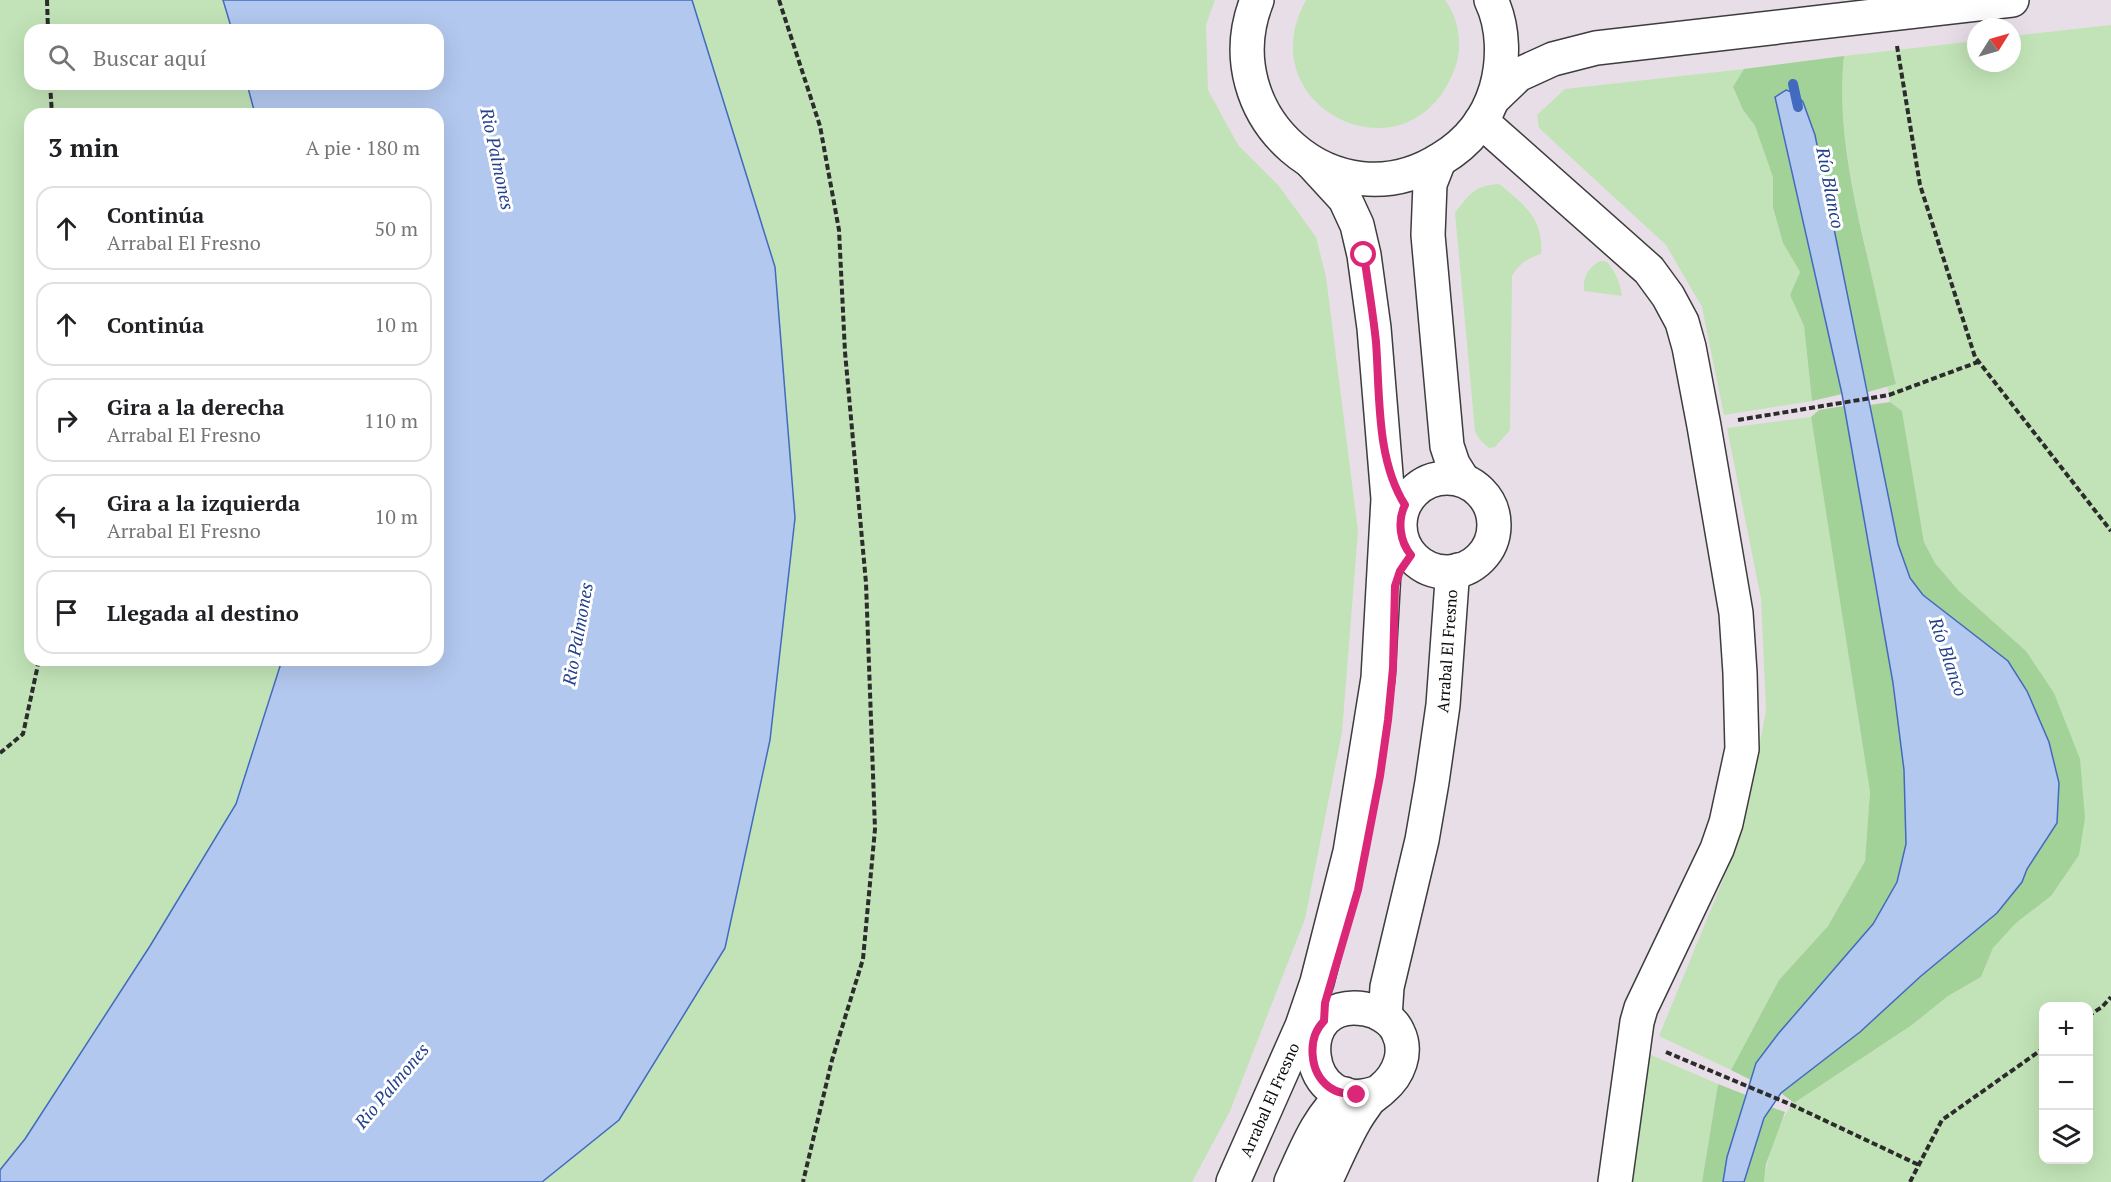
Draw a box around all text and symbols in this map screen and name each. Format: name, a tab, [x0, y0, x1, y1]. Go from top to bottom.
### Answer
north arrow	[1967, 18, 2021, 72]
search box	[24, 24, 444, 90]
icon: search	[45, 41, 78, 74]
text: Buscar aquí	[93, 43, 206, 72]
water label: Rio Palmones	[475, 104, 521, 212]
text: 3 min	[48, 130, 119, 164]
text: A pie · 180 m	[306, 134, 420, 161]
water label: Río Blanco	[1811, 144, 1851, 230]
text: Continúa	[107, 200, 204, 229]
icon: ahead	[50, 212, 83, 245]
text: 50 m	[375, 215, 418, 242]
text: Arrabal El Fresno	[107, 229, 261, 256]
route start	[1350, 241, 1376, 267]
icon: ahead	[50, 308, 83, 341]
text: Continúa	[107, 310, 204, 339]
text: 10 m	[375, 311, 418, 338]
text: Gira a la derecha	[107, 392, 285, 421]
icon: right	[50, 404, 83, 437]
text: 110 m	[364, 407, 418, 434]
text: Arrabal El Fresno	[107, 421, 261, 448]
text: Gira a la izquierda	[107, 488, 300, 517]
icon: left	[50, 500, 83, 533]
text: 10 m	[375, 503, 418, 530]
text: Arrabal El Fresno	[107, 517, 261, 544]
water label: Rio Palmones	[556, 581, 598, 688]
street label: Arrabal El Fresno	[1431, 589, 1462, 714]
icon: arrive	[50, 596, 83, 629]
text: Llegada al destino	[107, 598, 299, 627]
water label: Río Blanco	[1924, 613, 1974, 699]
map controls	[2039, 1002, 2093, 1164]
button: +	[2039, 1002, 2093, 1056]
water label: Rio Palmones	[348, 1038, 434, 1134]
street label: Arrabal El Fresno	[1234, 1039, 1304, 1160]
button: −	[2039, 1056, 2093, 1110]
route end	[1343, 1081, 1369, 1107]
button: layers	[2039, 1110, 2093, 1164]

